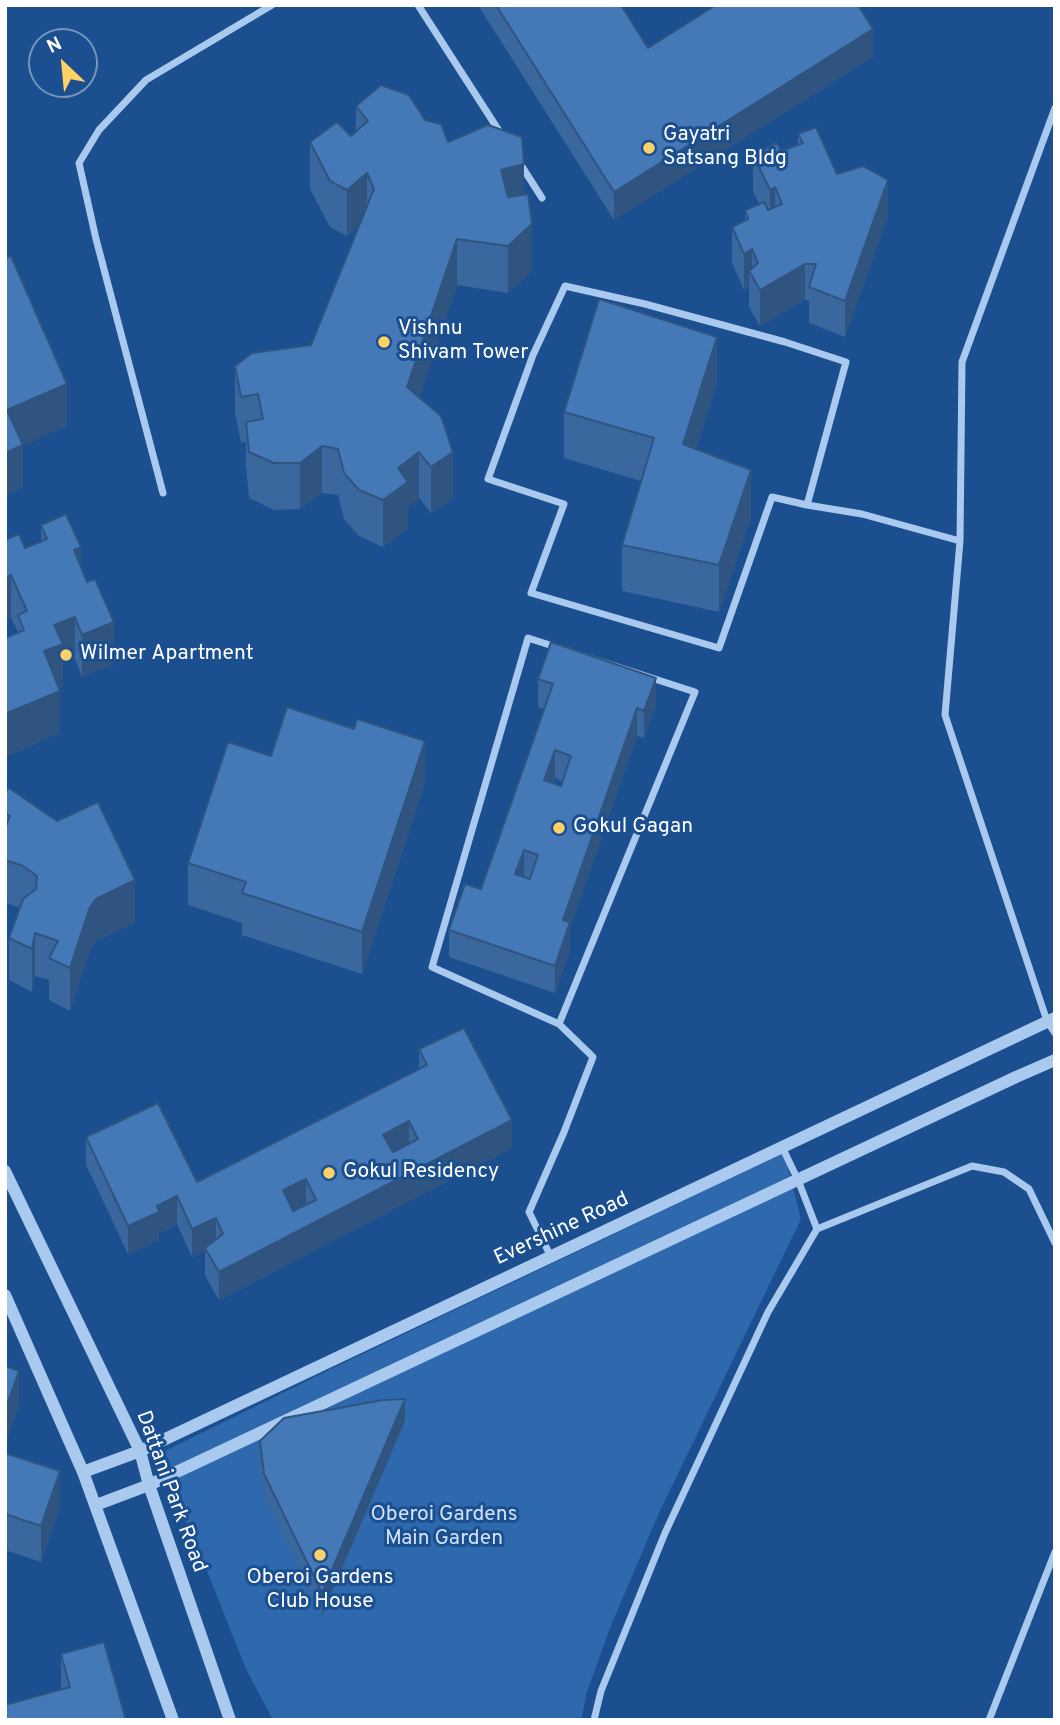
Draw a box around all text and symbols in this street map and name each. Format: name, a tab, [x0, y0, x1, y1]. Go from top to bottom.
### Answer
north arrow	[28, 28, 98, 98]
text: N	[43, 32, 66, 60]
place label: Gayatri Satsang Bldg	[663, 123, 787, 173]
marker: Gayatri Satsang Bldg	[641, 140, 657, 156]
place label: Vishnu Shivam Tower	[398, 317, 528, 367]
marker: Vishnu Shivam Tower	[376, 334, 392, 350]
place label: Wilmer Apartment	[80, 642, 254, 668]
marker: Wilmer Apartment	[58, 647, 74, 663]
place label: Gokul Gagan	[573, 815, 693, 841]
marker: Gokul Gagan	[551, 820, 567, 836]
place label: Gokul Residency	[343, 1160, 499, 1186]
marker: Gokul Residency	[321, 1165, 337, 1181]
street label: Evershine Road	[491, 1188, 633, 1272]
street label: Dattani Park Road	[129, 1408, 211, 1576]
park label: Oberoi Gardens Main Garden	[371, 1503, 517, 1553]
marker: Oberoi Gardens Club House	[312, 1547, 328, 1563]
place label: Oberoi Gardens Club House	[247, 1566, 393, 1616]

